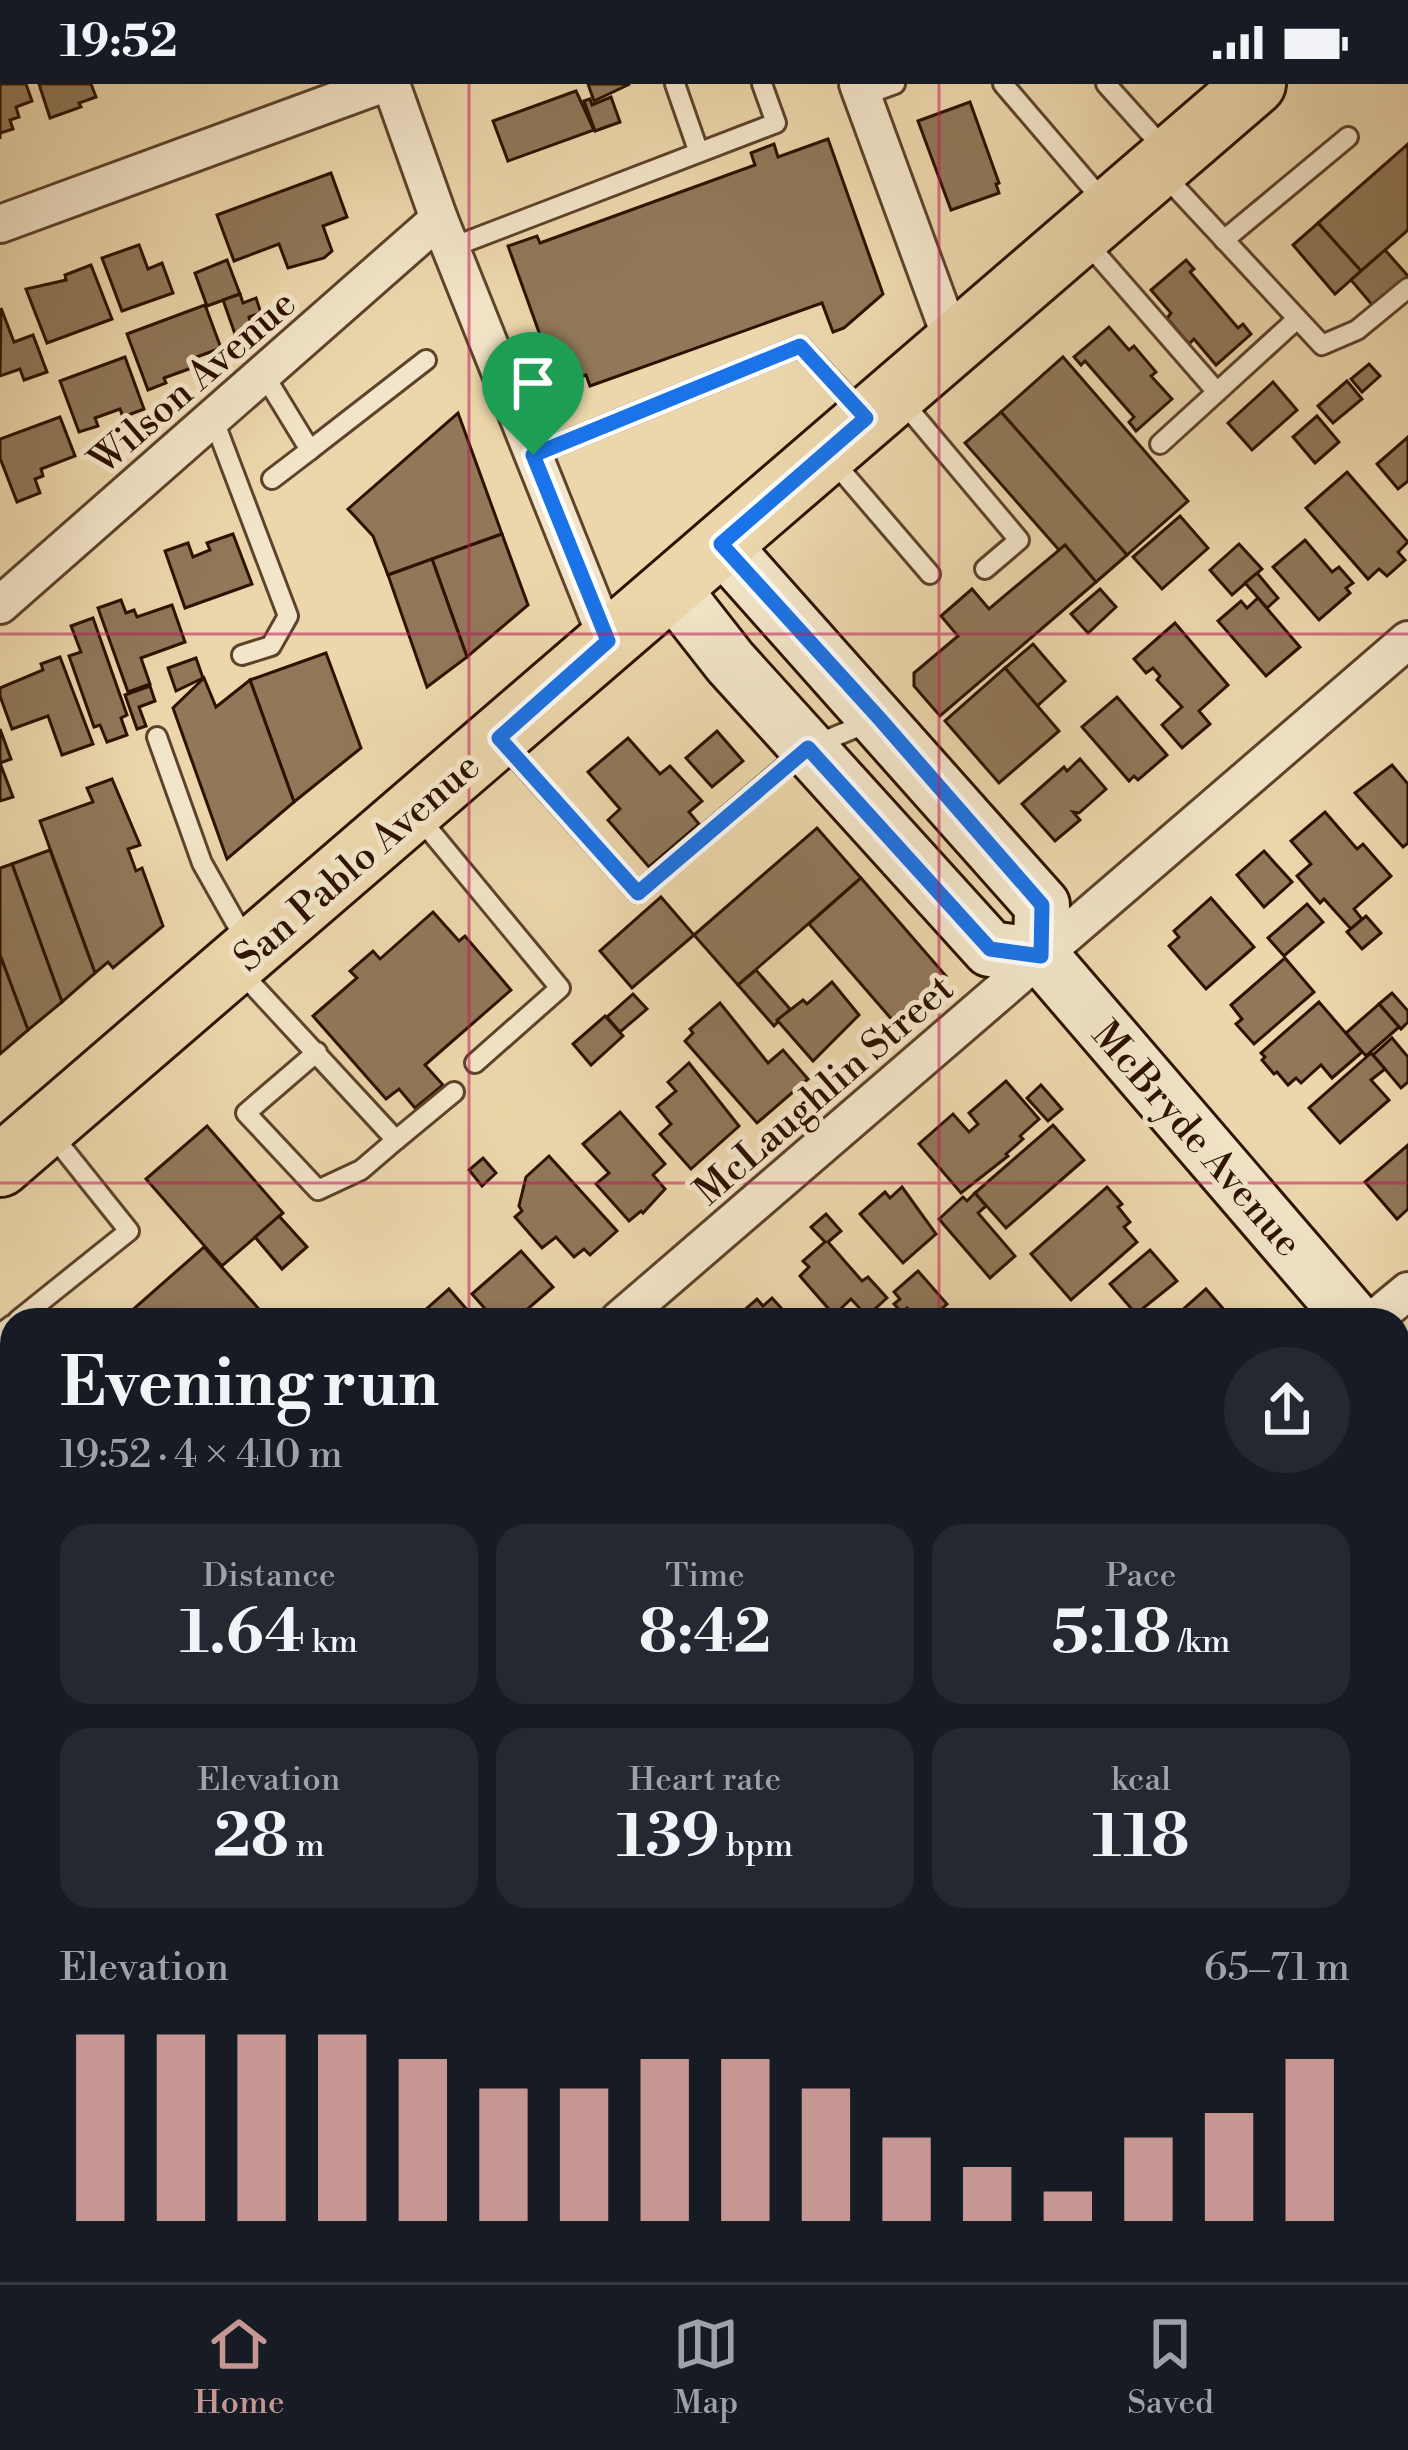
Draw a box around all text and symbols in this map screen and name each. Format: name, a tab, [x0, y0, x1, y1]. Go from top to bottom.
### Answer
text: 19:52	[60, 14, 178, 71]
street label: Wilson Avenue	[79, 280, 307, 487]
pin	[482, 332, 584, 455]
icon: arrive	[500, 350, 566, 416]
street label: San Pablo Avenue	[225, 743, 491, 983]
street label: McLaughlin Street	[685, 965, 964, 1217]
street label: McBryde Avenue	[1080, 1012, 1312, 1268]
text: Evening run	[60, 1344, 439, 1427]
button: share	[1224, 1347, 1350, 1473]
text: 19:52 · 4 × 410 m	[60, 1431, 343, 1480]
text: Distance	[202, 1556, 336, 1597]
text: Time	[665, 1556, 745, 1597]
text: Pace	[1106, 1556, 1176, 1597]
text: 1.64	[180, 1597, 305, 1672]
text: 8:42	[639, 1597, 771, 1672]
text: 5:18	[1052, 1597, 1171, 1672]
text: km	[305, 1622, 358, 1663]
text: /km	[1171, 1622, 1230, 1663]
text: Elevation	[198, 1760, 340, 1801]
text: Heart rate	[629, 1760, 781, 1801]
text: kcal	[1111, 1760, 1171, 1801]
text: 28	[213, 1801, 289, 1876]
text: 139	[617, 1801, 720, 1876]
text: 118	[1093, 1801, 1189, 1876]
text: m	[289, 1826, 325, 1867]
text: bpm	[720, 1826, 793, 1867]
text: Elevation	[60, 1944, 229, 1993]
text: 65–71 m	[1204, 1944, 1350, 1993]
tab: Home	[194, 2311, 285, 2424]
tab: Map	[673, 2311, 739, 2424]
tab: Saved	[1127, 2311, 1214, 2424]

